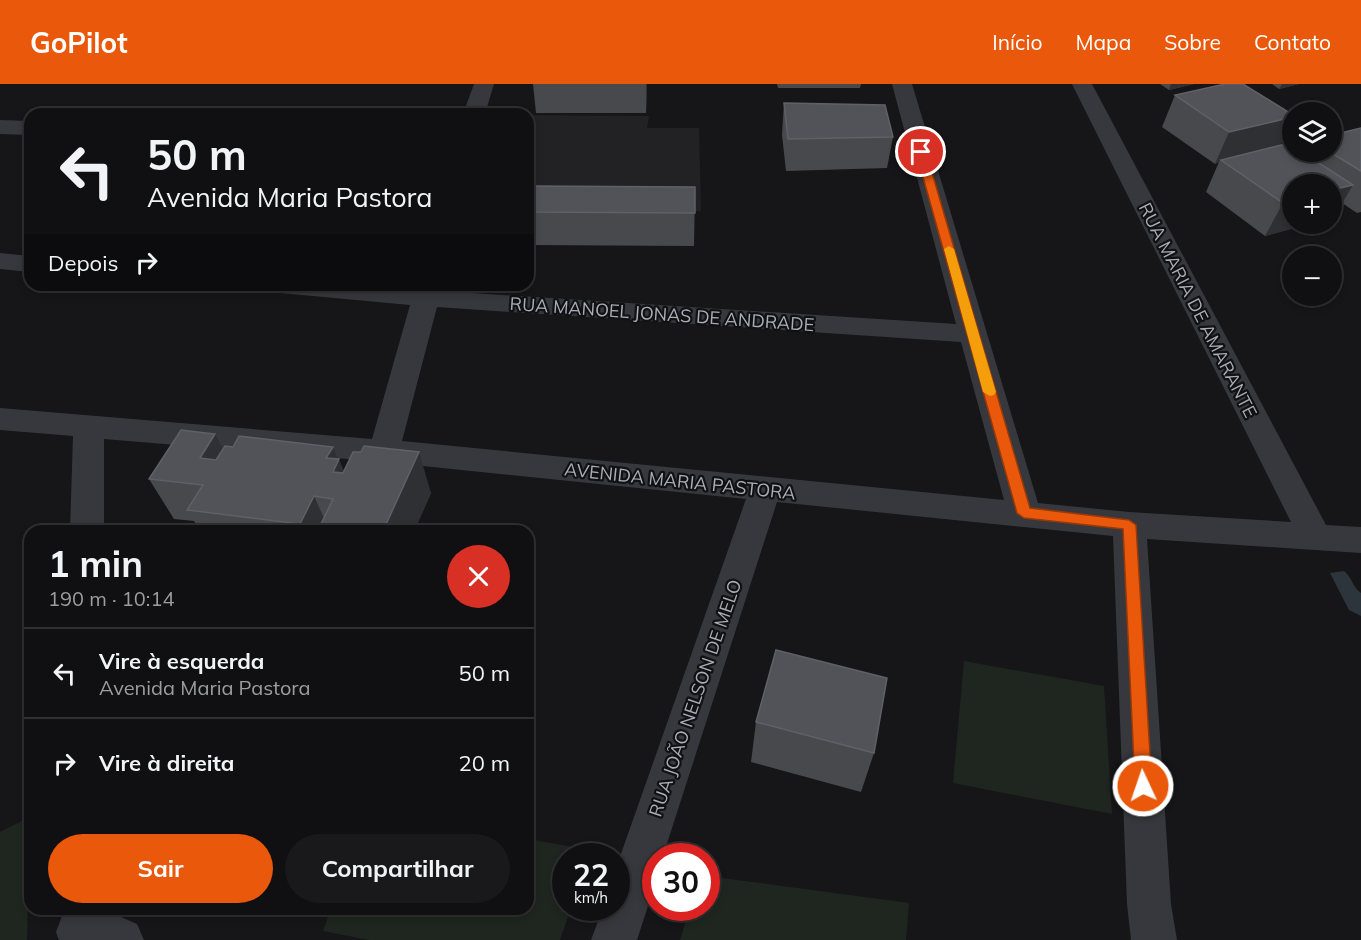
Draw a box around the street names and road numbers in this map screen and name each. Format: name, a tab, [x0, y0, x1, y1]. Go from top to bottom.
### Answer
street label: RUA MARIA DE AMARANTE	[1134, 199, 1262, 421]
street label: RUA MANOEL JONAS DE ANDRADE	[509, 292, 815, 336]
street label: AVENIDA MARIA PASTORA	[563, 457, 797, 505]
street label: RUA JOÃO NELSON DE MELO	[644, 576, 746, 820]

